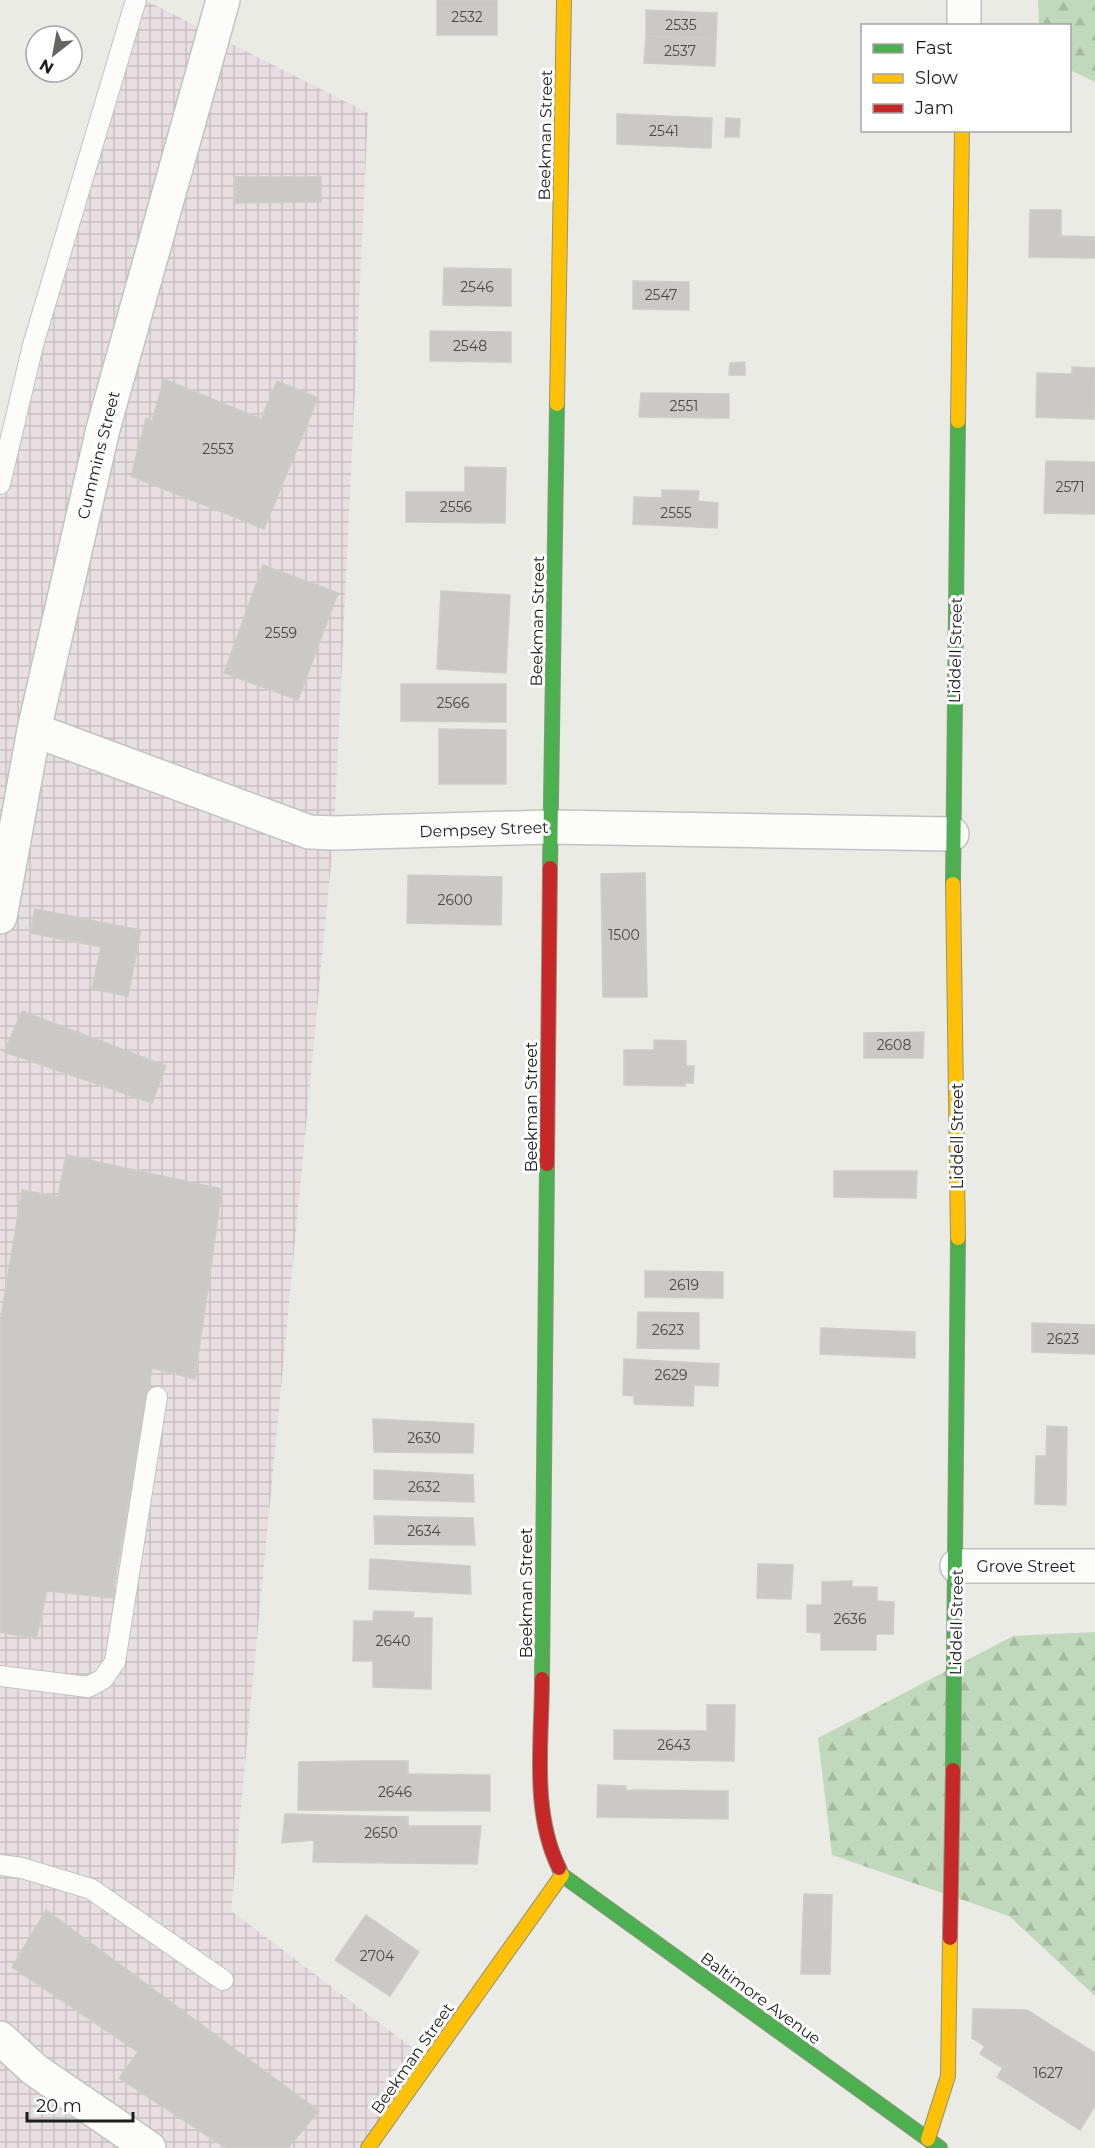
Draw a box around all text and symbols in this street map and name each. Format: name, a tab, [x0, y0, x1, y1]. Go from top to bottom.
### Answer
house number: 2532	[451, 8, 483, 26]
house number: 2535	[665, 16, 697, 34]
north arrow	[24, 24, 84, 84]
legend	[861, 24, 1071, 132]
text: Fast	[915, 37, 953, 59]
house number: 2537	[664, 42, 696, 60]
text: N	[36, 55, 57, 78]
text: Slow	[915, 67, 958, 89]
street label: Beekman Street	[535, 69, 556, 200]
text: Jam	[914, 97, 954, 119]
house number: 2541	[649, 122, 679, 140]
house number: 2546	[460, 278, 494, 296]
house number: 2547	[645, 286, 677, 304]
house number: 2548	[453, 337, 487, 355]
street label: Cummins Street	[73, 389, 124, 521]
house number: 2551	[670, 397, 698, 415]
house number: 2553	[202, 440, 234, 458]
house number: 2571	[1055, 478, 1085, 496]
house number: 2556	[440, 498, 473, 516]
house number: 2555	[660, 504, 692, 522]
street label: Beekman Street	[527, 555, 548, 686]
street label: Liddell Street	[945, 596, 966, 703]
house number: 2559	[265, 624, 297, 642]
house number: 2566	[437, 694, 470, 712]
street label: Dempsey Street	[419, 818, 549, 841]
house number: 2600	[438, 891, 472, 909]
house number: 1500	[608, 926, 640, 944]
house number: 2608	[877, 1036, 911, 1054]
street label: Beekman Street	[522, 1041, 541, 1172]
street label: Liddell Street	[948, 1082, 967, 1189]
house number: 2619	[669, 1276, 699, 1294]
house number: 2623	[652, 1321, 684, 1339]
house number: 2623	[1047, 1330, 1079, 1348]
house number: 2629	[655, 1366, 687, 1384]
house number: 2630	[407, 1429, 441, 1447]
house number: 2632	[408, 1478, 440, 1496]
house number: 2634	[407, 1522, 442, 1540]
street label: Beekman Street	[517, 1527, 536, 1658]
street label: Grove Street	[976, 1557, 1076, 1576]
street label: Liddell Street	[946, 1568, 967, 1675]
house number: 2636	[834, 1610, 867, 1628]
house number: 2640	[376, 1632, 410, 1650]
house number: 2643	[657, 1736, 691, 1754]
house number: 2646	[378, 1783, 413, 1801]
house number: 2650	[364, 1824, 398, 1842]
house number: 2704	[360, 1947, 395, 1965]
street label: Baltimore Avenue	[697, 1948, 825, 2048]
street label: Beekman Street	[367, 1999, 458, 2117]
house number: 1627	[1033, 2064, 1063, 2082]
scale bar	[27, 2085, 134, 2123]
text: 20 m	[36, 2095, 82, 2117]

